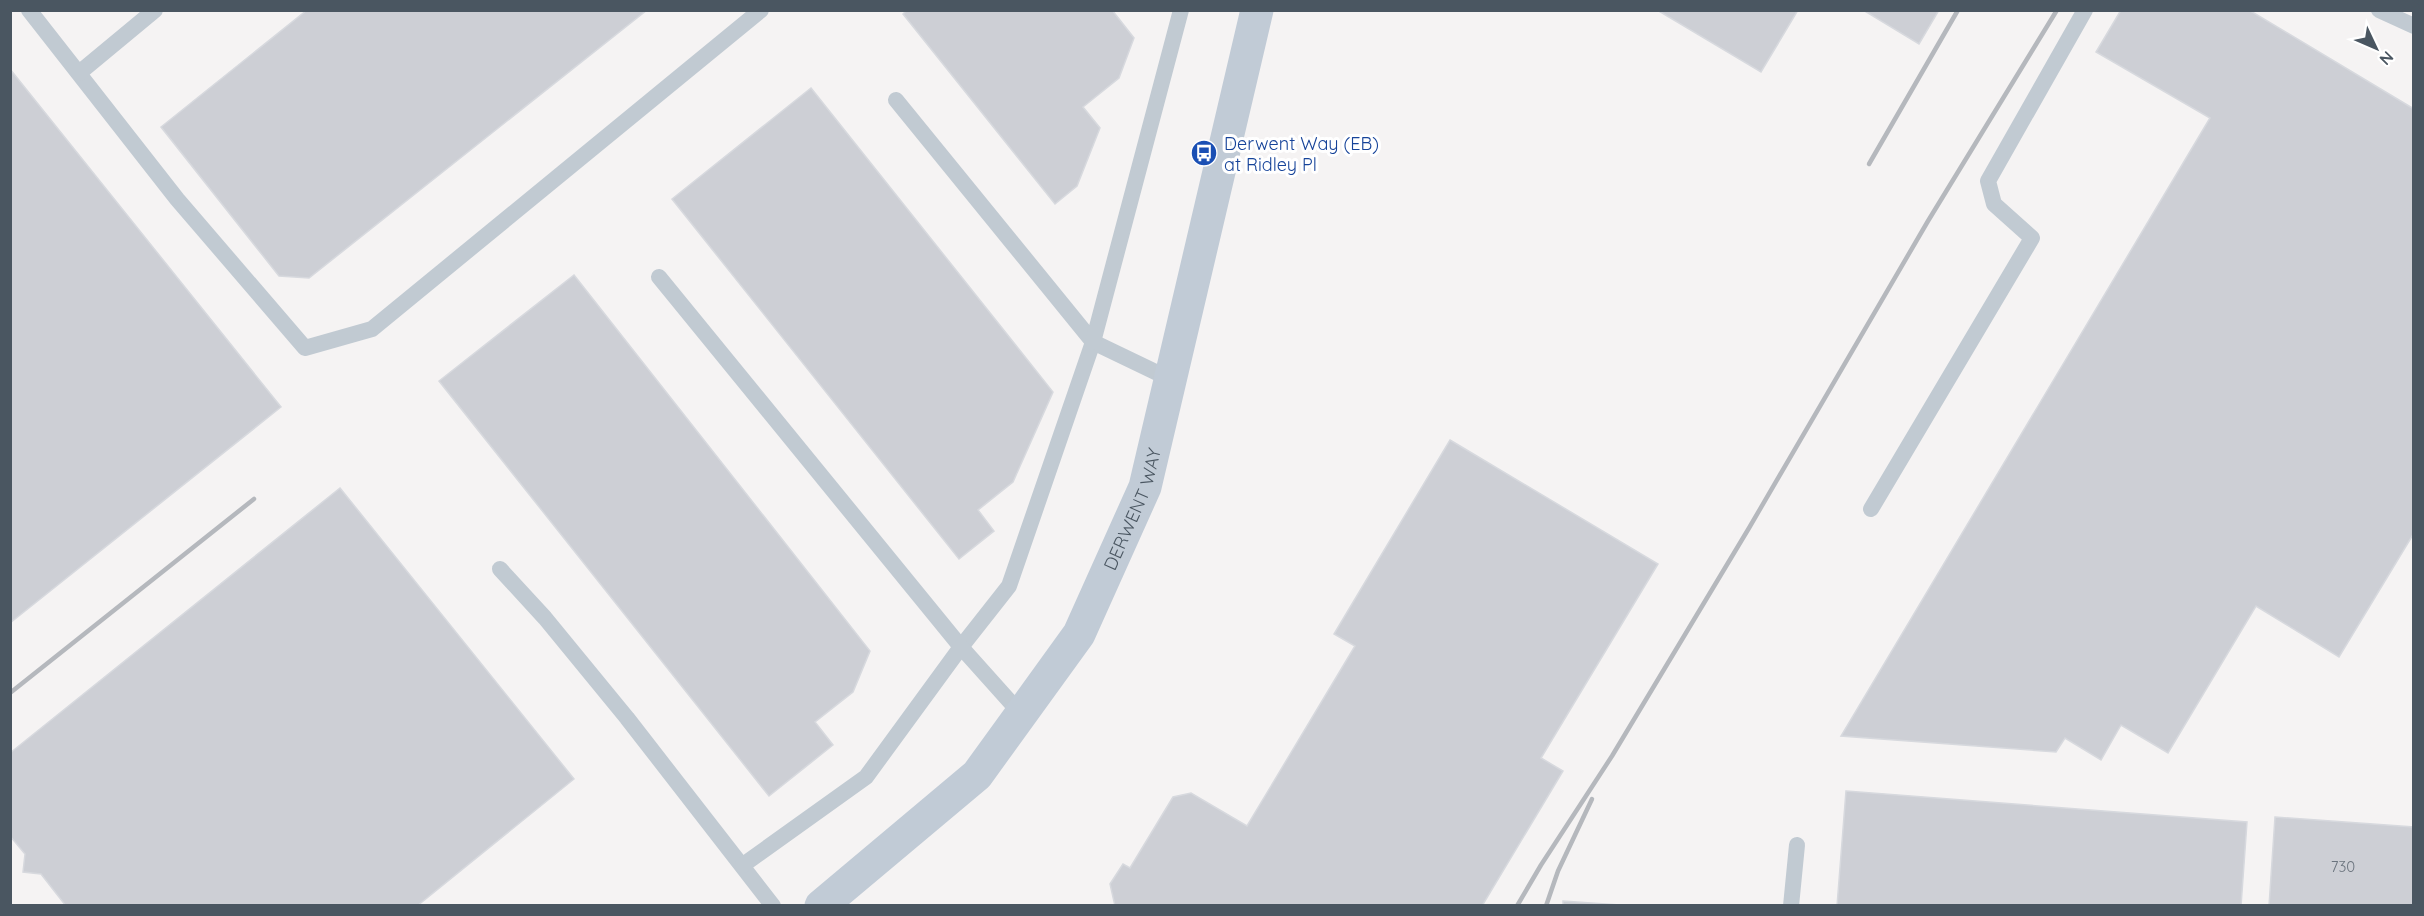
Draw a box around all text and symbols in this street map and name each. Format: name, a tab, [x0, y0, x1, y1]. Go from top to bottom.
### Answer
north arrow	[2346, 18, 2406, 78]
text: N	[2376, 47, 2398, 70]
place label: Derwent Way (EB) at Ridley Pl	[1224, 132, 1379, 176]
bus stop icon: Derwent Way (EB) at Ridley Pl	[1189, 138, 1219, 168]
street label: DERWENT WAY	[1098, 445, 1165, 574]
house number: 730	[2331, 857, 2355, 876]

